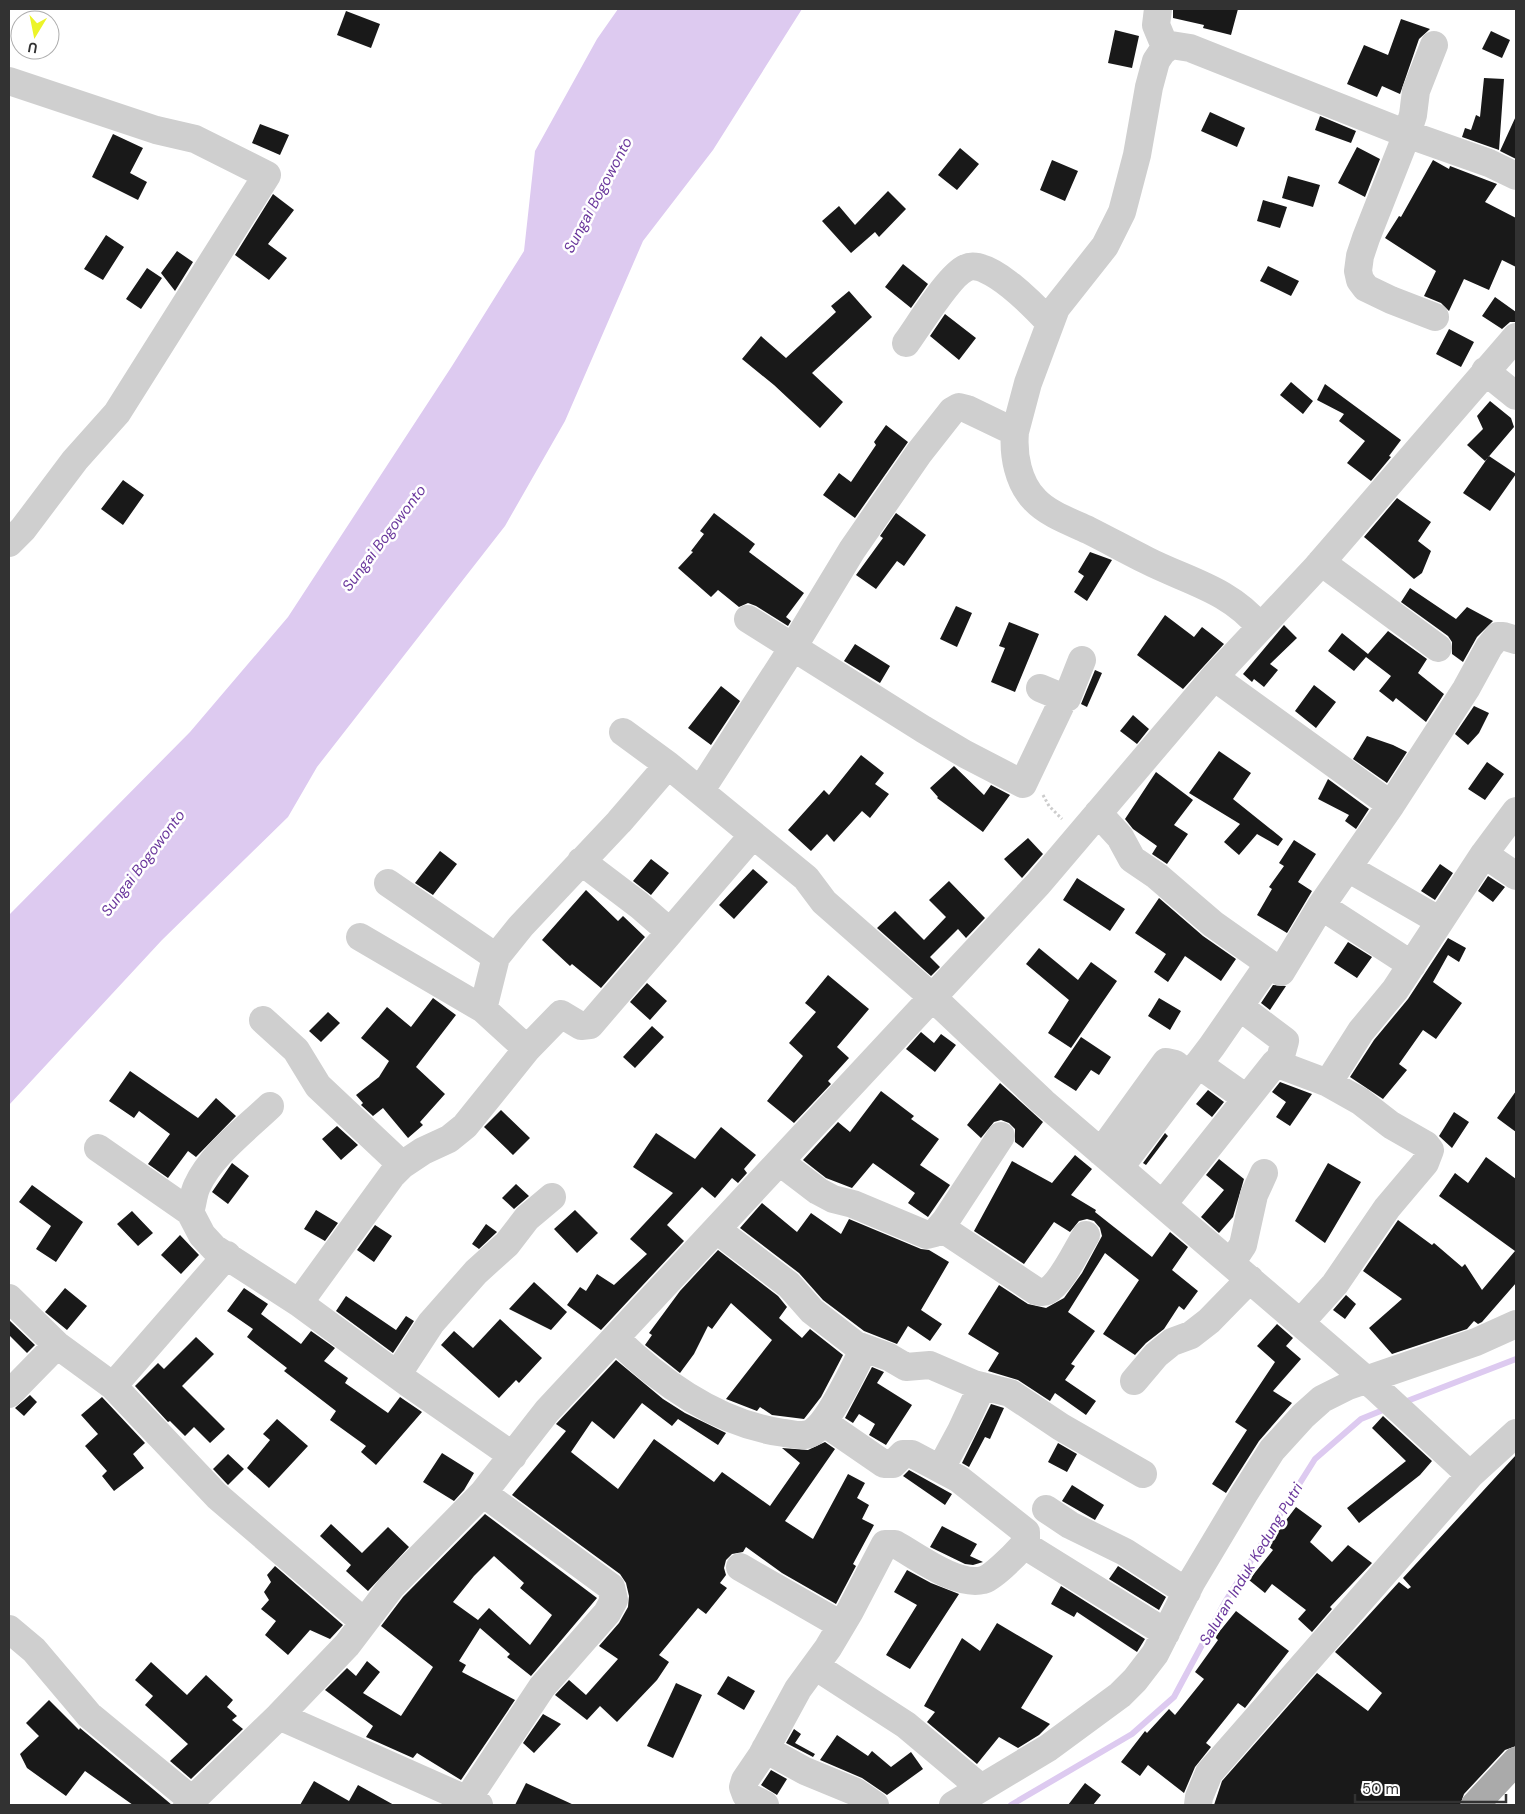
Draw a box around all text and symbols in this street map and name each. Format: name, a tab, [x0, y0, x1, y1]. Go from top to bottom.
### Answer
north arrow	[10, 10, 60, 60]
text: U	[26, 38, 39, 57]
water label: Sungai Bogowonto	[559, 134, 637, 256]
water label: Sungai Bogowonto	[337, 481, 431, 595]
water label: Sungai Bogowonto	[96, 806, 190, 920]
water label: Saluran Induk Kedung Putri	[1195, 1479, 1308, 1649]
scale bar	[1355, 1772, 1506, 1804]
text: 50 m	[1362, 1779, 1399, 1799]

